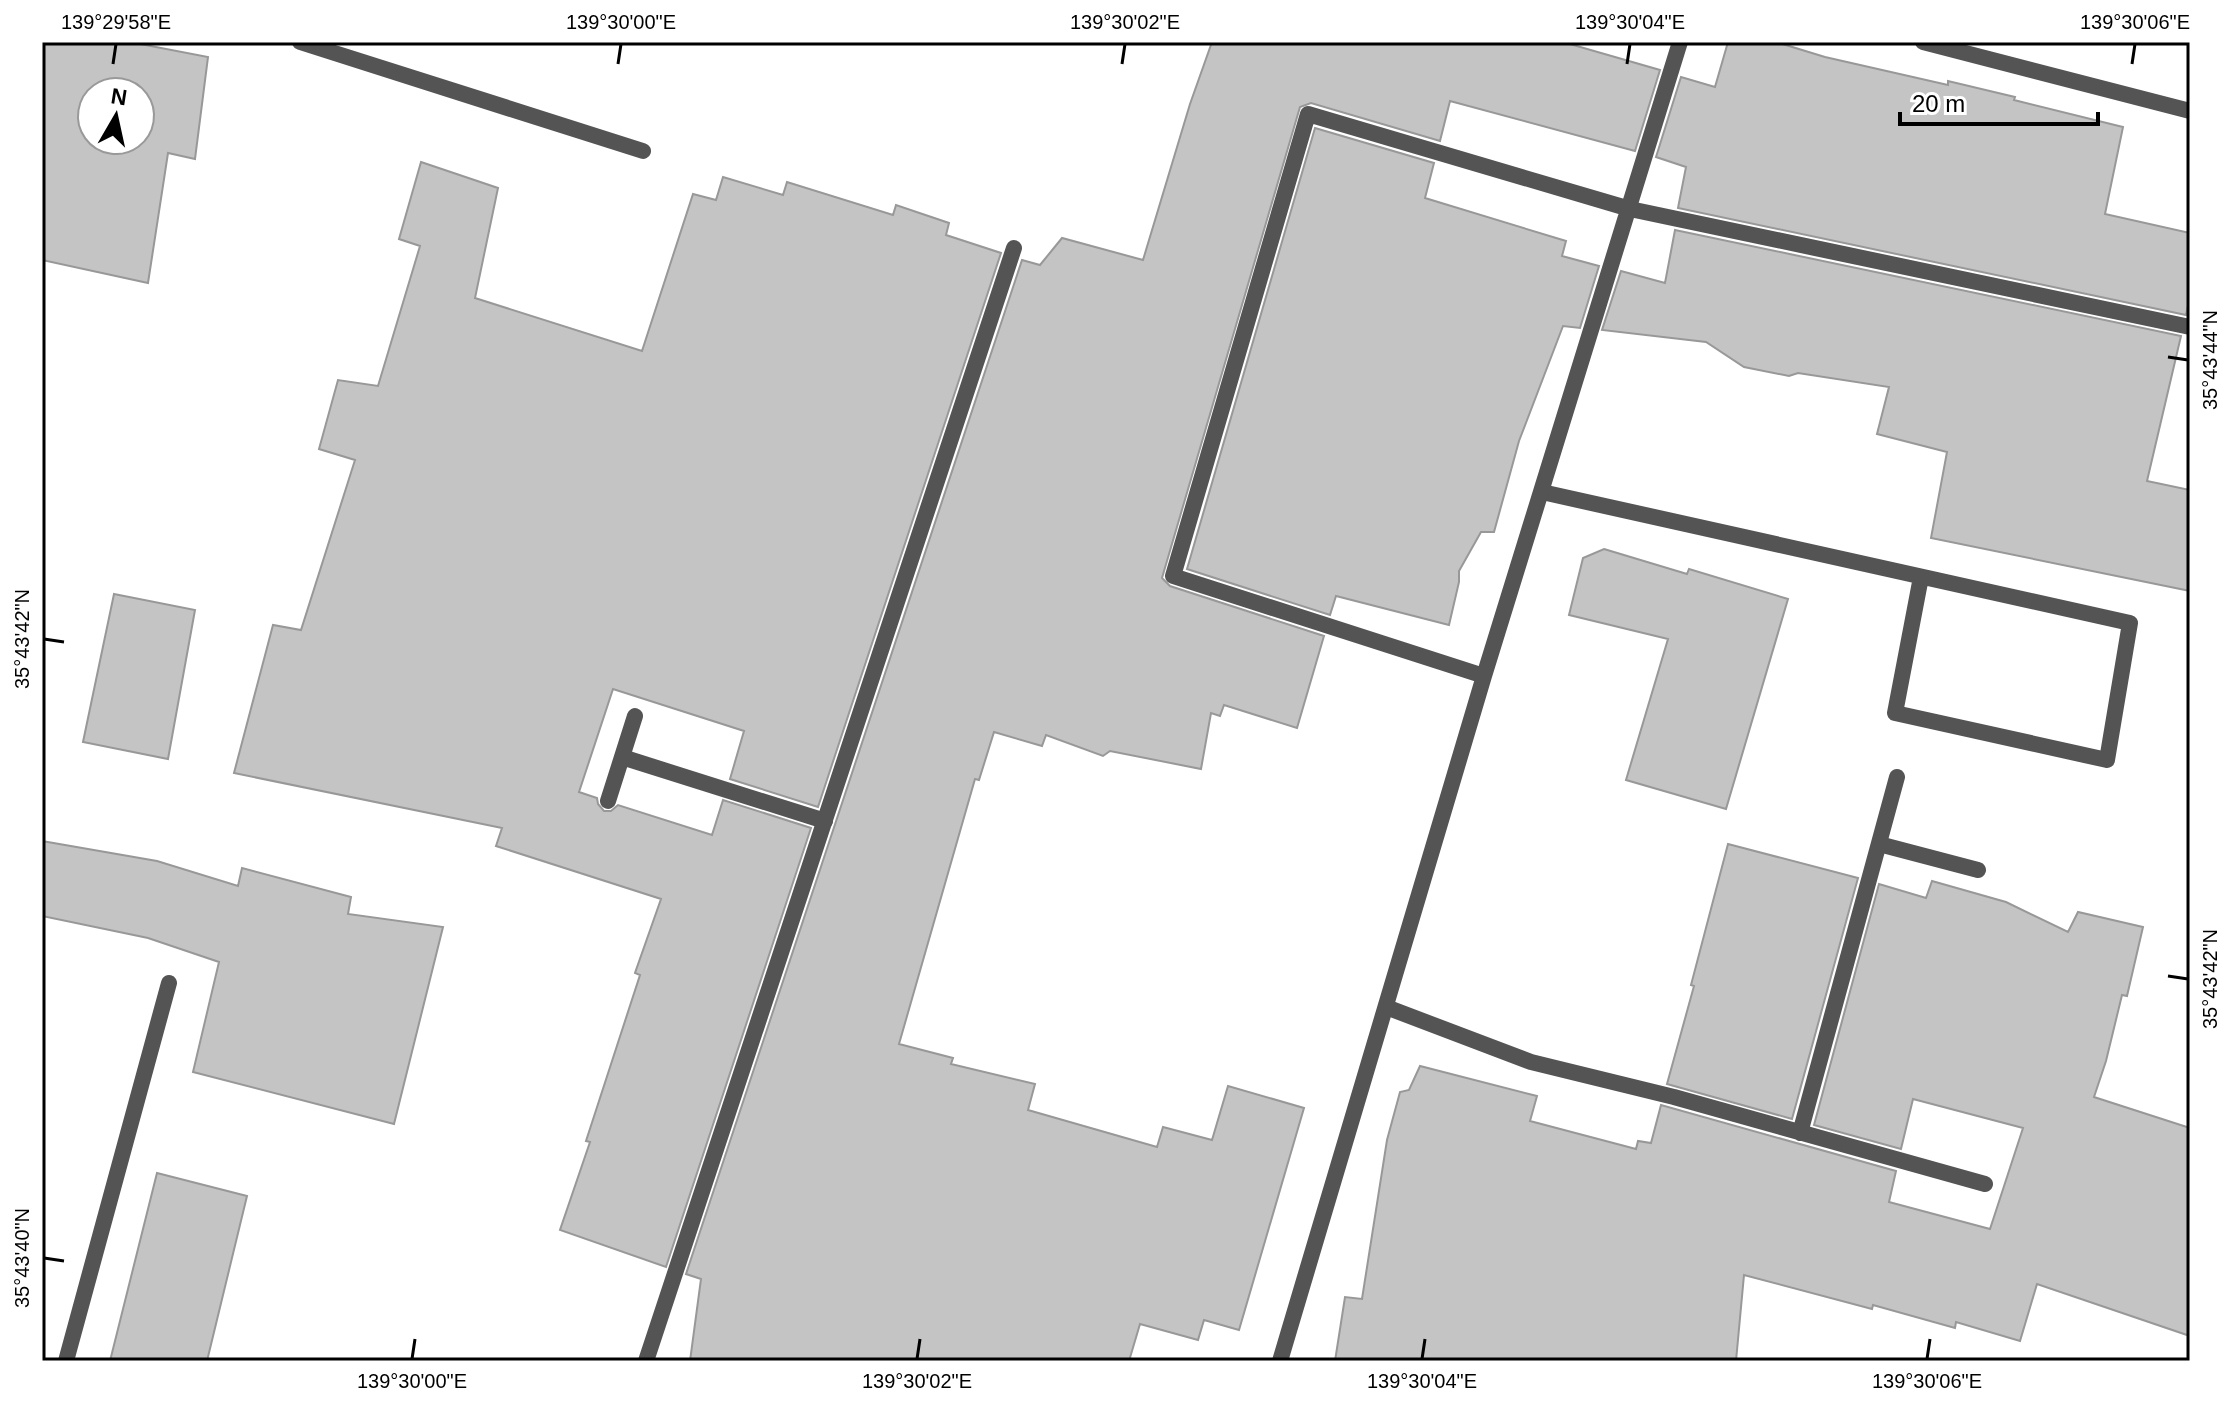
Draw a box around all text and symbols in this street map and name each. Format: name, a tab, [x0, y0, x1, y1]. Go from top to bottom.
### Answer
text: 139°29'58"E	[61, 11, 171, 33]
text: 139°30'00"E	[566, 11, 676, 33]
text: 139°30'02"E	[1070, 11, 1180, 33]
text: 139°30'04"E	[1575, 11, 1685, 33]
text: 139°30'06"E	[2080, 11, 2190, 33]
north arrow	[76, 76, 156, 156]
scale bar	[1900, 76, 2098, 126]
text: N	[109, 83, 129, 110]
text: 20 m	[1912, 90, 1965, 117]
text: 35°43'44"N	[2199, 310, 2221, 410]
text: 35°43'42"N	[11, 589, 33, 689]
text: 35°43'42"N	[2199, 929, 2221, 1029]
text: 35°43'40"N	[11, 1208, 33, 1308]
text: 139°30'00"E	[357, 1370, 467, 1392]
text: 139°30'02"E	[862, 1370, 972, 1392]
text: 139°30'04"E	[1367, 1370, 1477, 1392]
text: 139°30'06"E	[1872, 1370, 1982, 1392]

